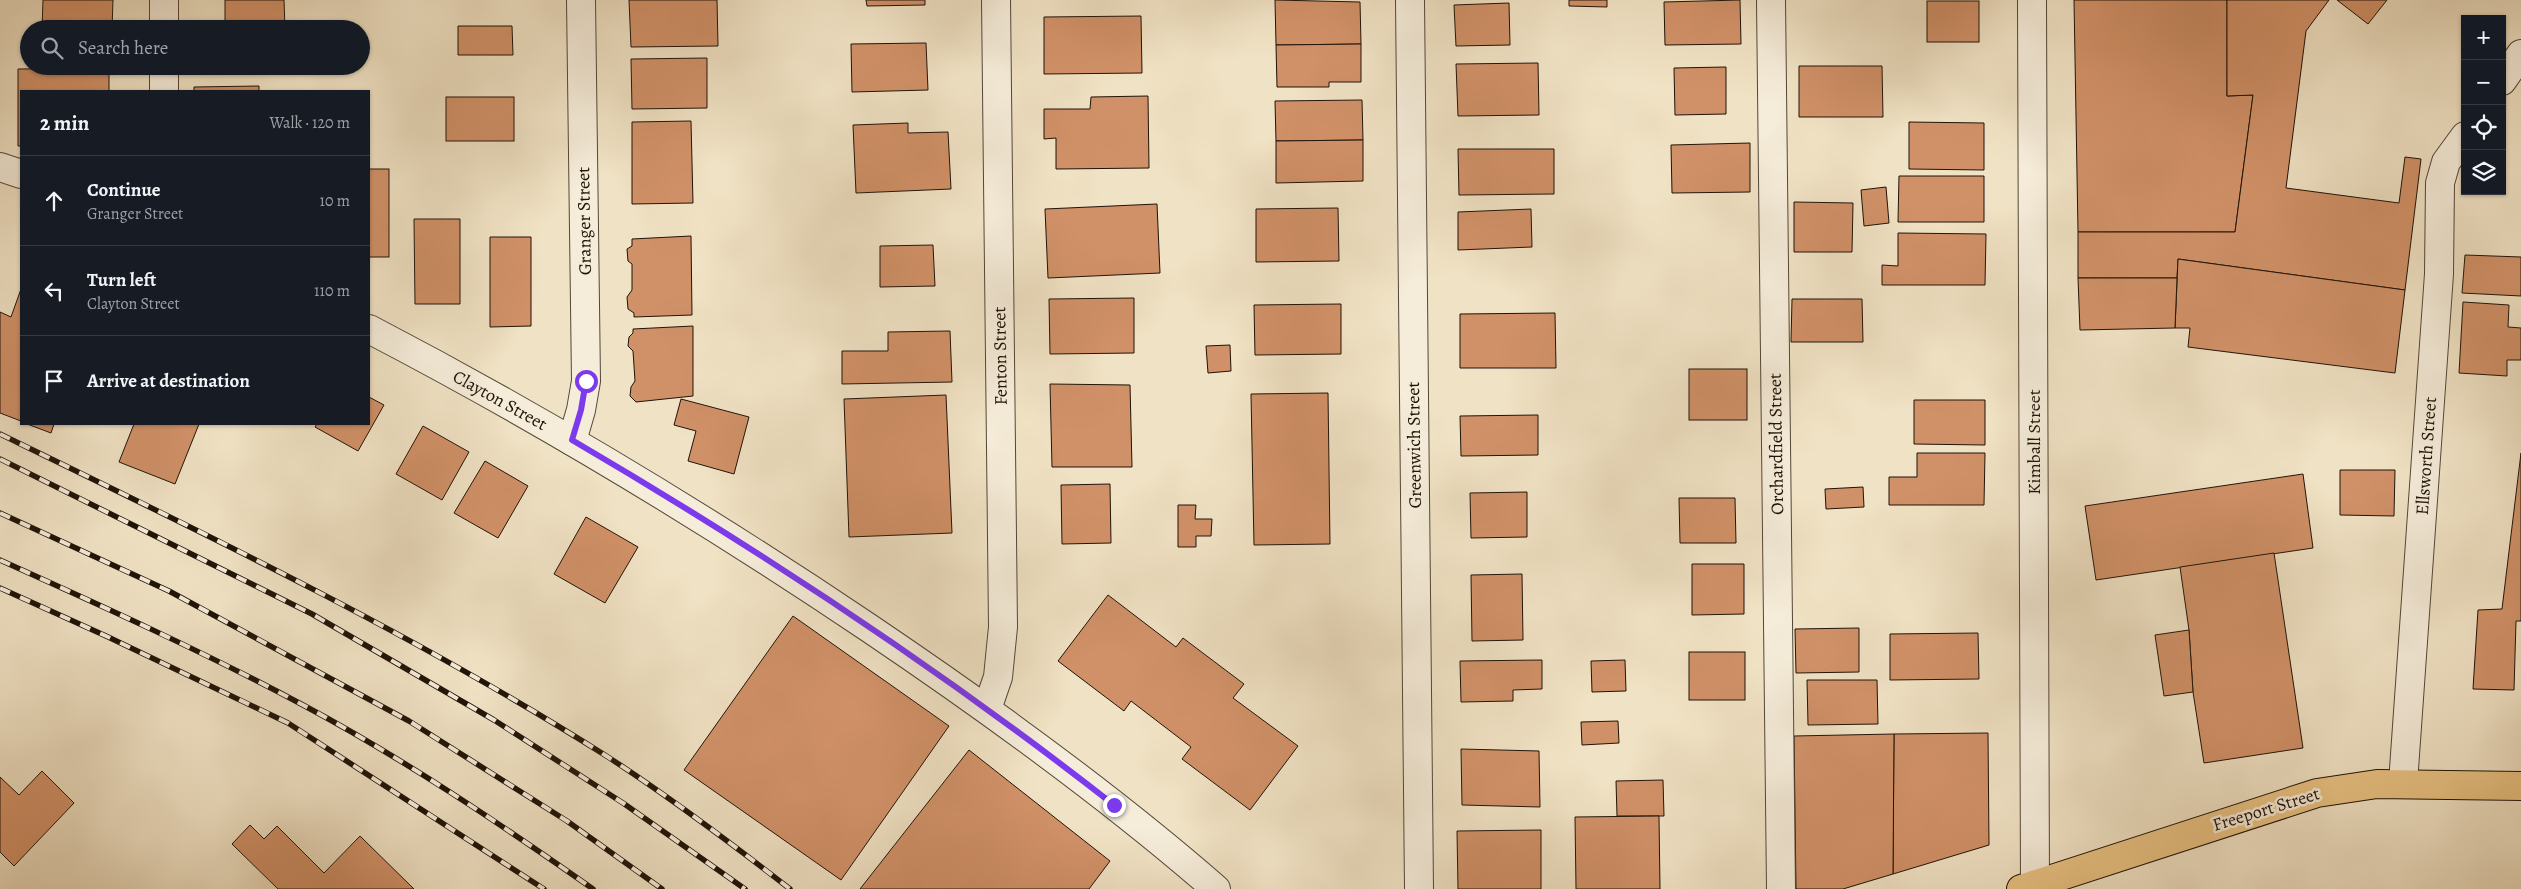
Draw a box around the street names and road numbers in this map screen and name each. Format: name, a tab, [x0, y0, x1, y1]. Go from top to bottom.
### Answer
street label: Granger Street	[571, 167, 597, 275]
street label: Fenton Street	[987, 306, 1013, 406]
street label: Clayton Street	[449, 364, 551, 436]
street label: Orchardfield Street	[1763, 373, 1789, 515]
street label: Greenwich Street	[1401, 381, 1427, 509]
street label: Kimball Street	[2022, 389, 2046, 495]
street label: Ellsworth Street	[2410, 396, 2442, 516]
street label: Freeport Street	[2209, 781, 2323, 837]

